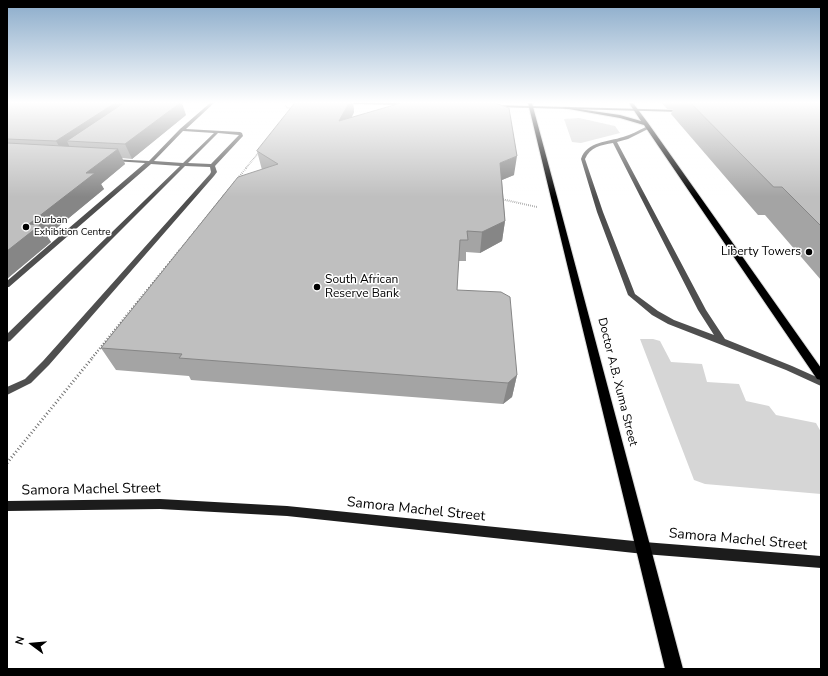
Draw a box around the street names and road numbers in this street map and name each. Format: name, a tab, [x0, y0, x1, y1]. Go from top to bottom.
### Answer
street label: Doctor A.B. Xuma Street	[594, 316, 640, 448]
street label: Samora Machel Street	[21, 480, 161, 500]
street label: Samora Machel Street	[346, 494, 486, 526]
street label: Samora Machel Street	[668, 526, 808, 554]

